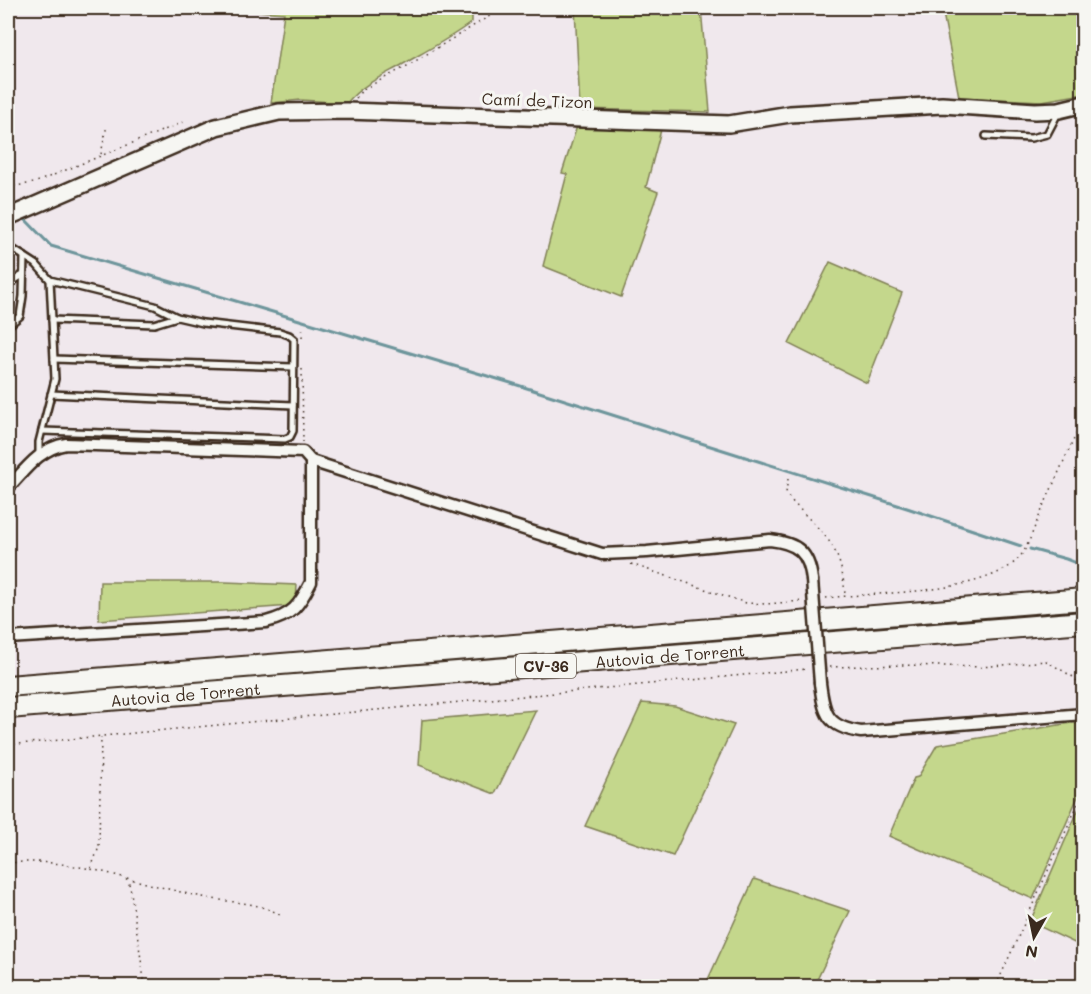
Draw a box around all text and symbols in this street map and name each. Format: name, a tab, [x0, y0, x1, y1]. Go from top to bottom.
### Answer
street label: Camí de Tizon	[481, 88, 593, 112]
street label: Autovia de Torrent	[594, 639, 746, 672]
road number: CV-36	[516, 654, 576, 678]
street label: Autovia de Torrent	[110, 677, 261, 710]
north arrow	[1004, 907, 1064, 967]
text: N	[1024, 941, 1039, 964]

